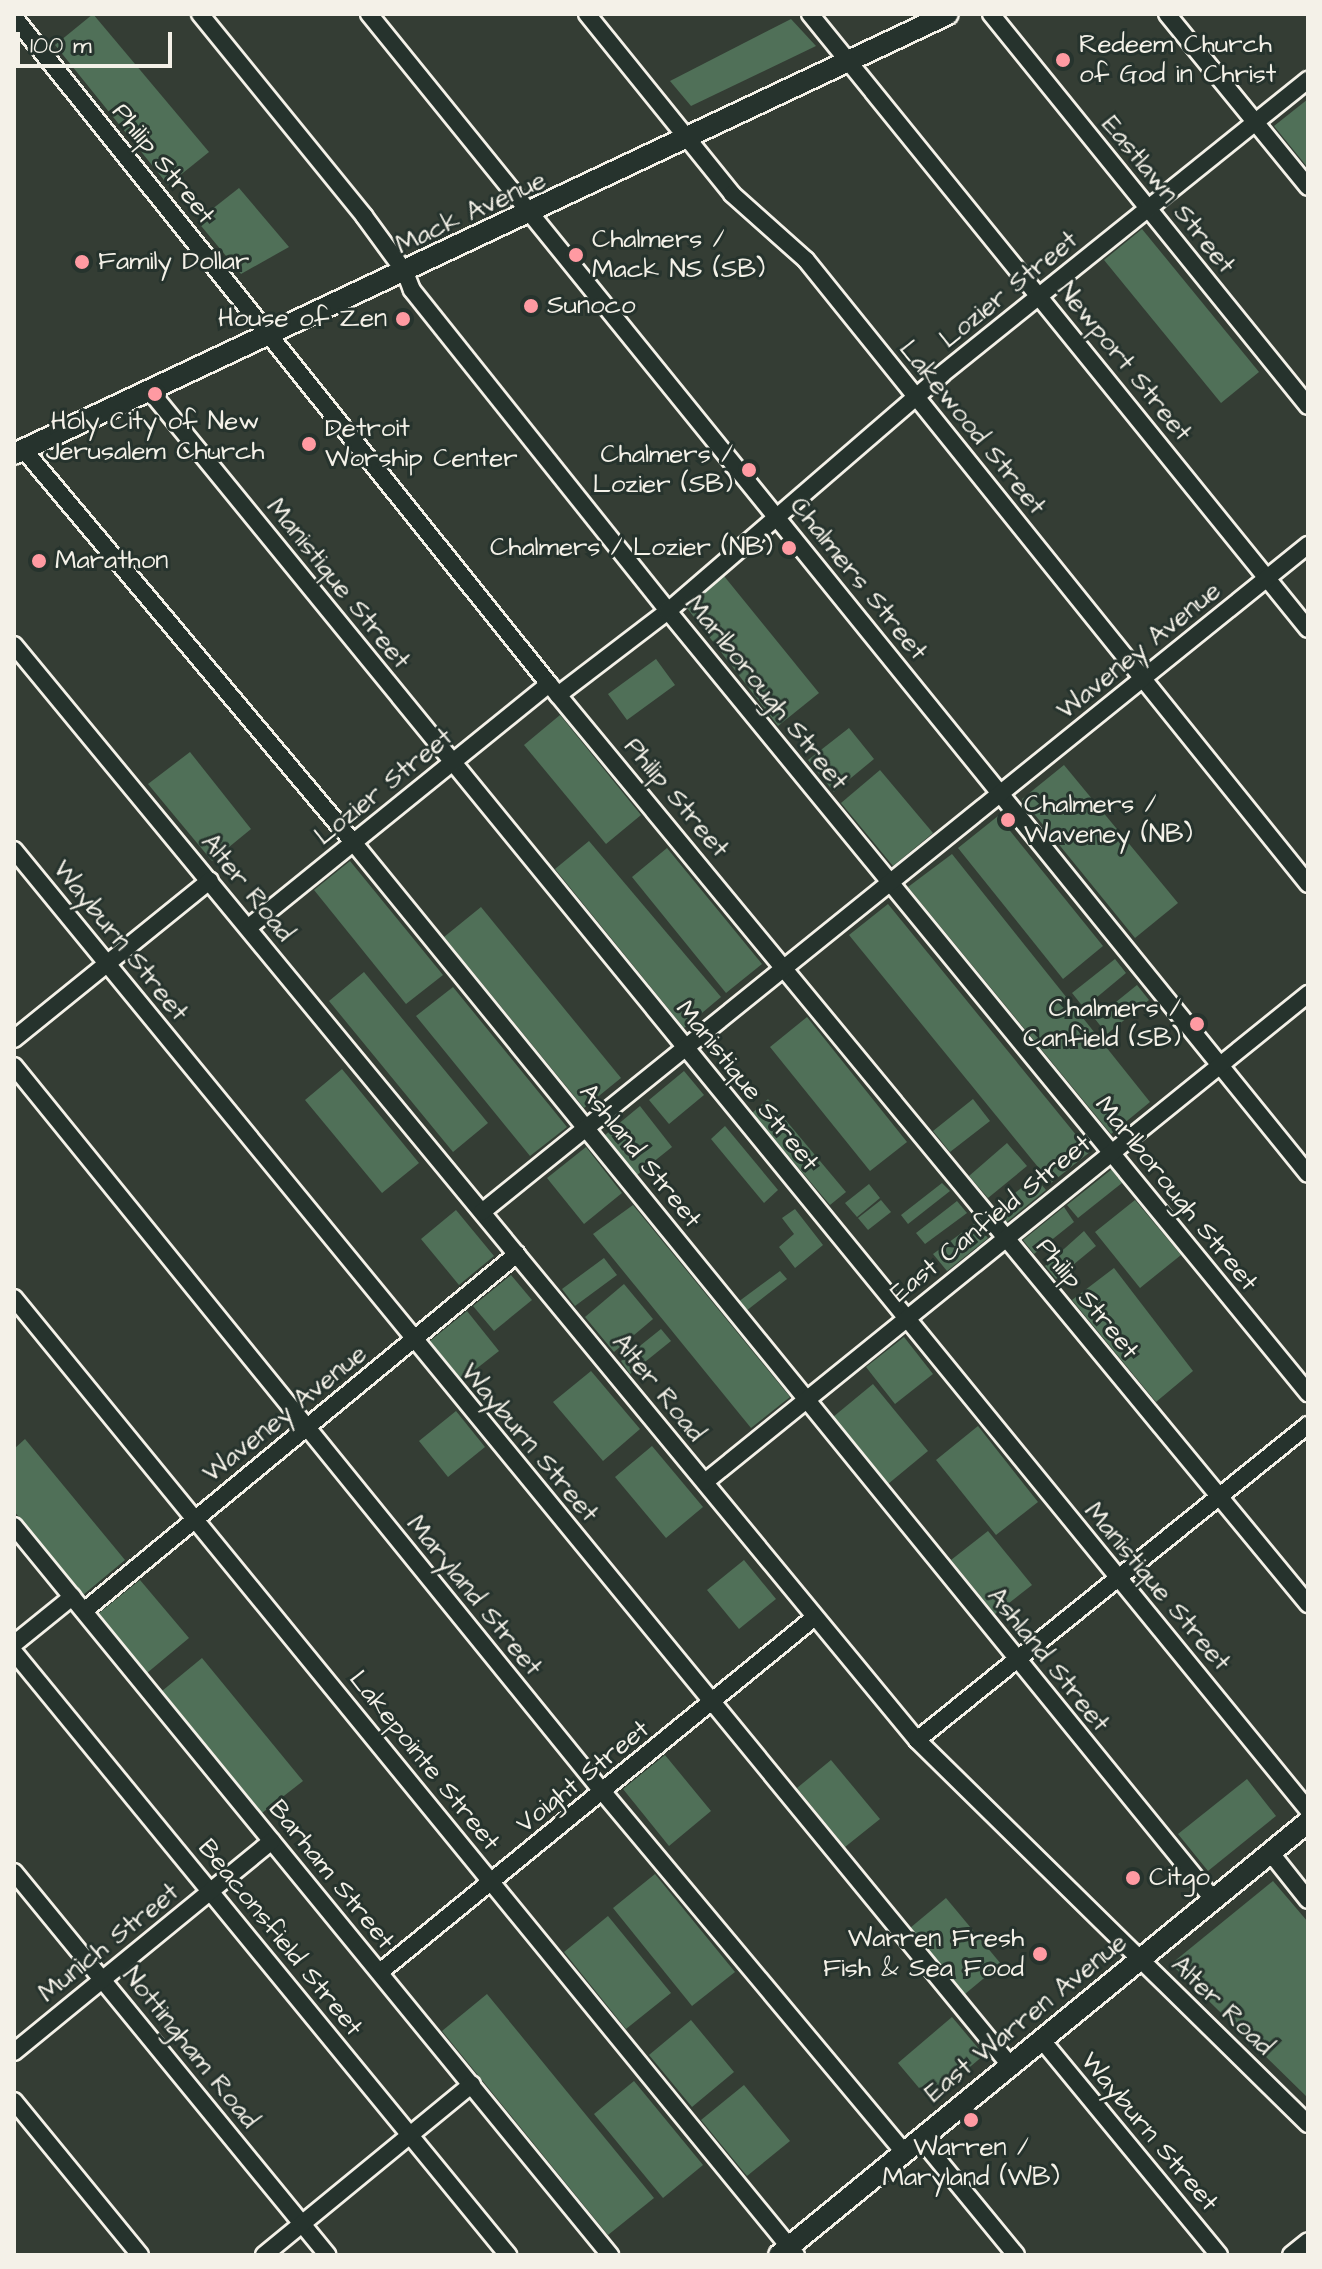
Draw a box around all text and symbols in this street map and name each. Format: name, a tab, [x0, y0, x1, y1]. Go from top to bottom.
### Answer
scale bar	[20, 16, 176, 66]
text: 100 m	[30, 29, 92, 63]
place label: Redeem Church of God in Christ	[1079, 29, 1276, 90]
marker: Redeem Church of God in Christ	[1054, 51, 1072, 69]
street label: Philip Street	[105, 97, 221, 231]
street label: Eastlawn Street	[1095, 110, 1241, 280]
street label: Mack Avenue	[391, 165, 551, 261]
place label: Chalmers / Mack NS (SB)	[592, 224, 765, 286]
street label: Lozier Street	[934, 225, 1084, 355]
place label: Family Dollar	[98, 246, 249, 278]
marker: Chalmers / Mack NS (SB)	[567, 246, 585, 264]
marker: Family Dollar	[73, 253, 91, 271]
street label: Newport Street	[1050, 276, 1198, 448]
place label: Sunoco	[547, 290, 636, 322]
marker: Sunoco	[522, 297, 540, 315]
place label: House of Zen	[218, 303, 387, 335]
marker: House of Zen	[394, 310, 412, 328]
street label: Lakewood Street	[892, 334, 1052, 522]
marker: Holy City of New Jerusalem Church	[146, 385, 164, 403]
place label: Holy City of New Jerusalem Church	[46, 406, 264, 468]
place label: Detroit Worship Center	[325, 413, 518, 474]
marker: Detroit Worship Center	[300, 435, 318, 453]
place label: Chalmers / Lozier (SB)	[593, 439, 733, 500]
marker: Chalmers / Lozier (SB)	[740, 461, 758, 479]
street label: Chalmers Street	[783, 491, 933, 667]
street label: Manistique Street	[260, 492, 416, 676]
place label: Chalmers / Lozier (NB)	[490, 532, 773, 564]
marker: Chalmers / Lozier (NB)	[780, 539, 798, 557]
place label: Marathon	[55, 545, 168, 577]
marker: Marathon	[30, 552, 48, 570]
street label: Waveney Avenue	[1051, 575, 1227, 727]
street label: Marlborough Street	[678, 589, 854, 797]
street label: Lozier Street	[309, 722, 459, 852]
street label: Philip Street	[617, 732, 735, 864]
place label: Chalmers / Waveney (NB)	[1024, 789, 1193, 850]
marker: Chalmers / Waveney (NB)	[999, 811, 1017, 829]
street label: Alter Road	[194, 828, 300, 948]
street label: Wayburn Street	[46, 854, 194, 1028]
place label: Chalmers / Canfield (SB)	[1023, 993, 1181, 1054]
street label: Manistique Street	[669, 994, 825, 1178]
marker: Chalmers / Canfield (SB)	[1188, 1015, 1206, 1033]
street label: Ashland Street	[572, 1077, 708, 1235]
street label: Marlborough Street	[1088, 1090, 1264, 1298]
street label: East Canfield Street	[885, 1129, 1097, 1309]
street label: Philip Street	[1029, 1232, 1145, 1366]
street label: Alter Road	[605, 1328, 711, 1448]
street label: Waveney Avenue	[197, 1338, 373, 1490]
street label: Wayburn Street	[454, 1357, 604, 1529]
street label: Manistique Street	[1077, 1496, 1237, 1678]
street label: Maryland Street	[400, 1509, 548, 1683]
street label: Ashland Street	[980, 1581, 1116, 1739]
street label: Lakepointe Street	[342, 1665, 506, 1857]
street label: Voight Street	[510, 1714, 656, 1840]
street label: Barham Street	[261, 1794, 401, 1956]
street label: Beaconsfield Street	[191, 1833, 369, 2043]
place label: Citgo	[1149, 1862, 1210, 1894]
marker: Citgo	[1124, 1869, 1142, 1887]
street label: Munich Street	[33, 1877, 185, 2009]
place label: Warren Fresh Fish & Sea Food	[823, 1923, 1024, 1984]
street label: East Warren Avenue	[919, 1927, 1133, 2109]
marker: Warren Fresh Fish & Sea Food	[1031, 1945, 1049, 1963]
street label: Alter Road	[1164, 1950, 1280, 2062]
street label: Nottingham Road	[115, 1961, 265, 2135]
street label: Wayburn Street	[1074, 2046, 1224, 2218]
marker: Warren / Maryland (WB)	[962, 2111, 980, 2129]
place label: Warren / Maryland (WB)	[882, 2132, 1060, 2194]

